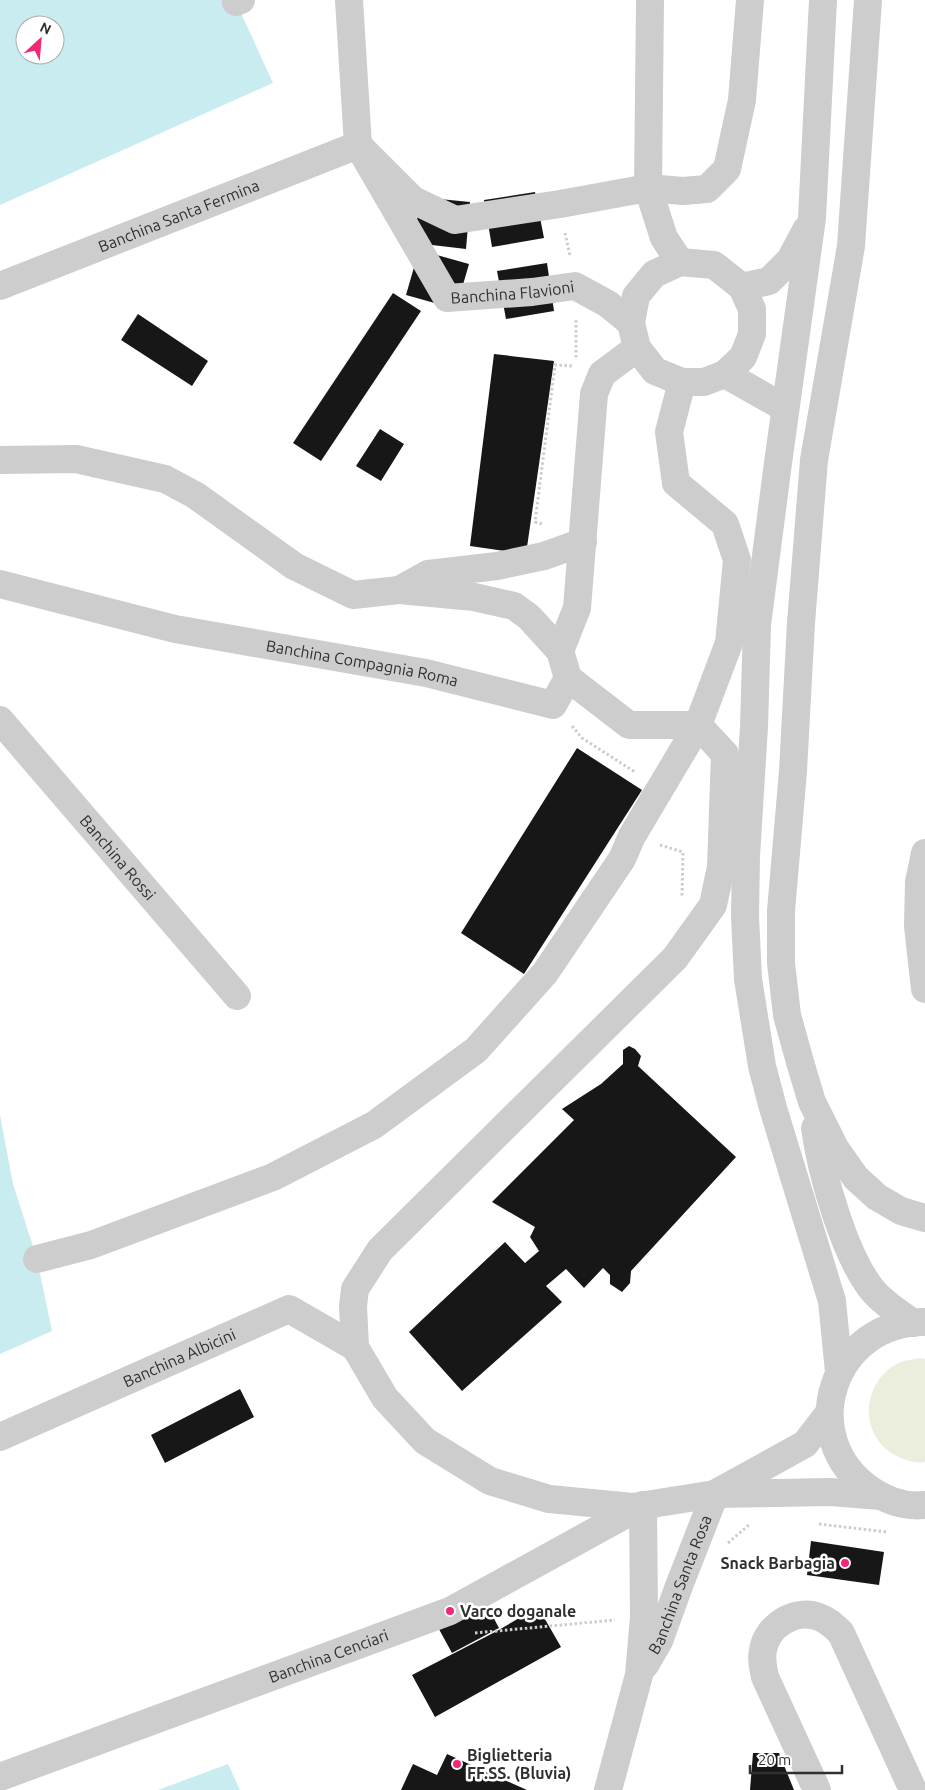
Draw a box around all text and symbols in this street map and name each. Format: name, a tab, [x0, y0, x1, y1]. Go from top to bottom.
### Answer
north arrow	[15, 15, 65, 65]
text: N	[37, 19, 54, 38]
street label: Banchina Santa Fermina	[96, 176, 262, 255]
street label: Banchina Flavioni	[450, 277, 575, 307]
street label: Banchina Compagnia Roma	[265, 636, 460, 690]
street label: Banchina Rossi	[76, 811, 159, 903]
street label: Banchina Albicini	[120, 1325, 238, 1390]
street label: Banchina Santa Rosa	[644, 1512, 715, 1657]
place label: Snack Barbagia	[721, 1554, 835, 1572]
marker: Snack Barbagia	[839, 1557, 851, 1569]
place label: Varco doganale	[460, 1602, 576, 1620]
marker: Varco doganale	[444, 1605, 456, 1617]
street label: Banchina Cenciari	[266, 1626, 391, 1686]
scale bar	[750, 1742, 842, 1774]
place label: Biglietteria FF.SS. (Bluvia)	[467, 1746, 571, 1783]
text: 20 m	[758, 1751, 791, 1768]
marker: Biglietteria FF.SS. (Bluvia)	[451, 1758, 463, 1770]

